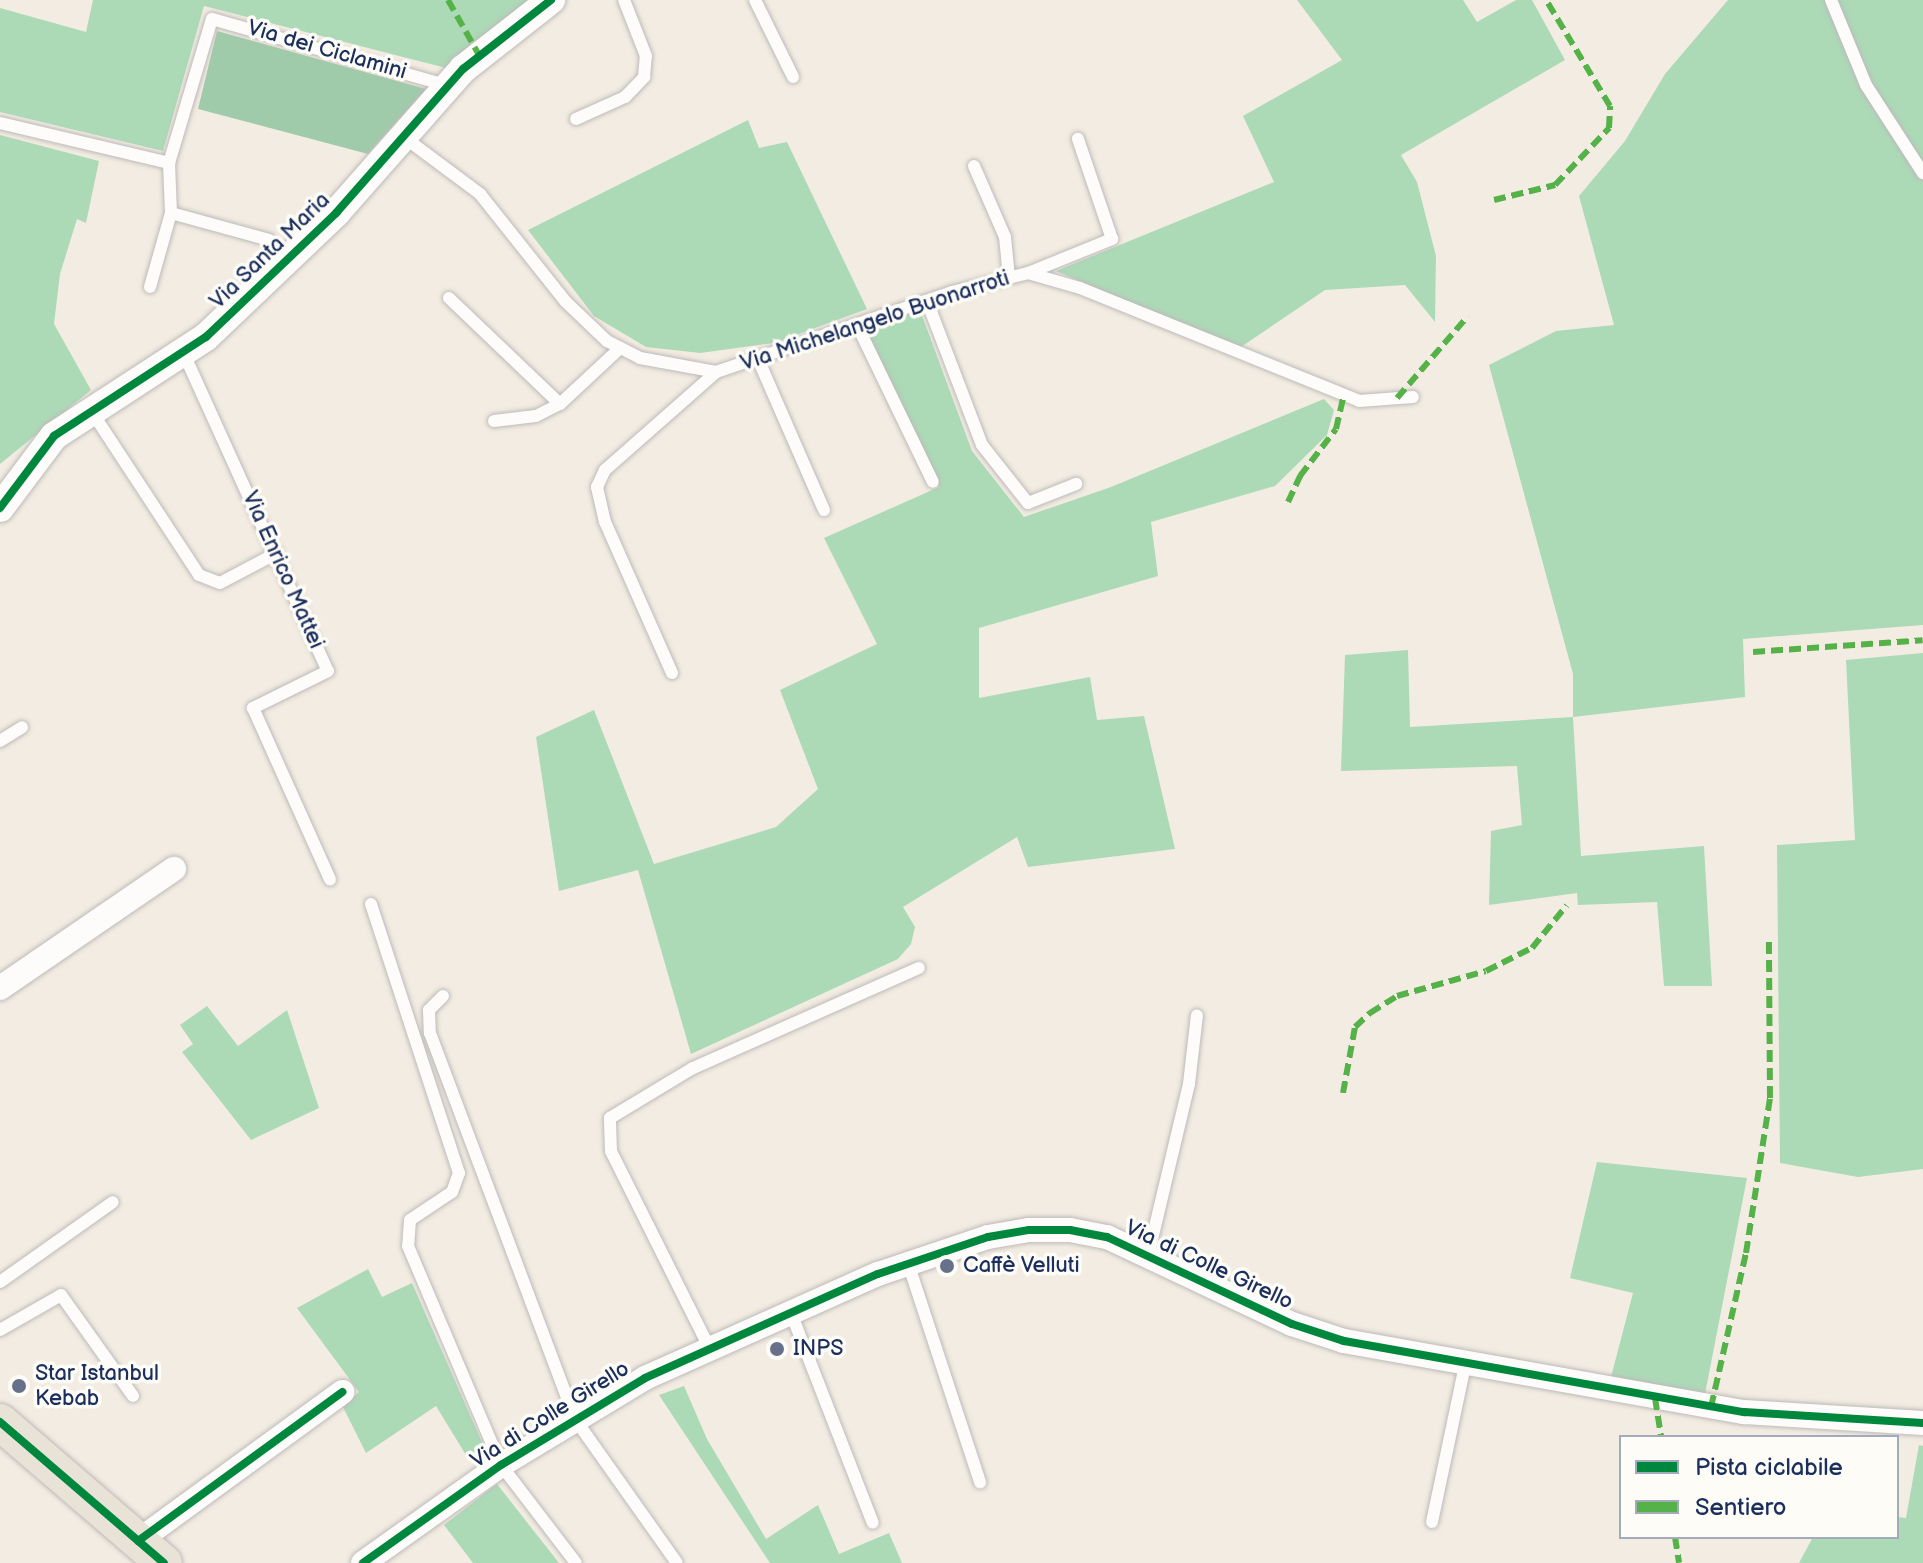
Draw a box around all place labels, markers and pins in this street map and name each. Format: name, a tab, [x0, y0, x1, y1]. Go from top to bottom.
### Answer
place label: Caffè Velluti	[963, 1253, 1080, 1279]
marker: Caffè Velluti	[938, 1257, 956, 1275]
place label: INPS	[793, 1336, 844, 1362]
marker: INPS	[768, 1340, 786, 1358]
place label: Star Istanbul Kebab	[35, 1360, 159, 1412]
marker: Star Istanbul Kebab	[10, 1377, 28, 1395]

